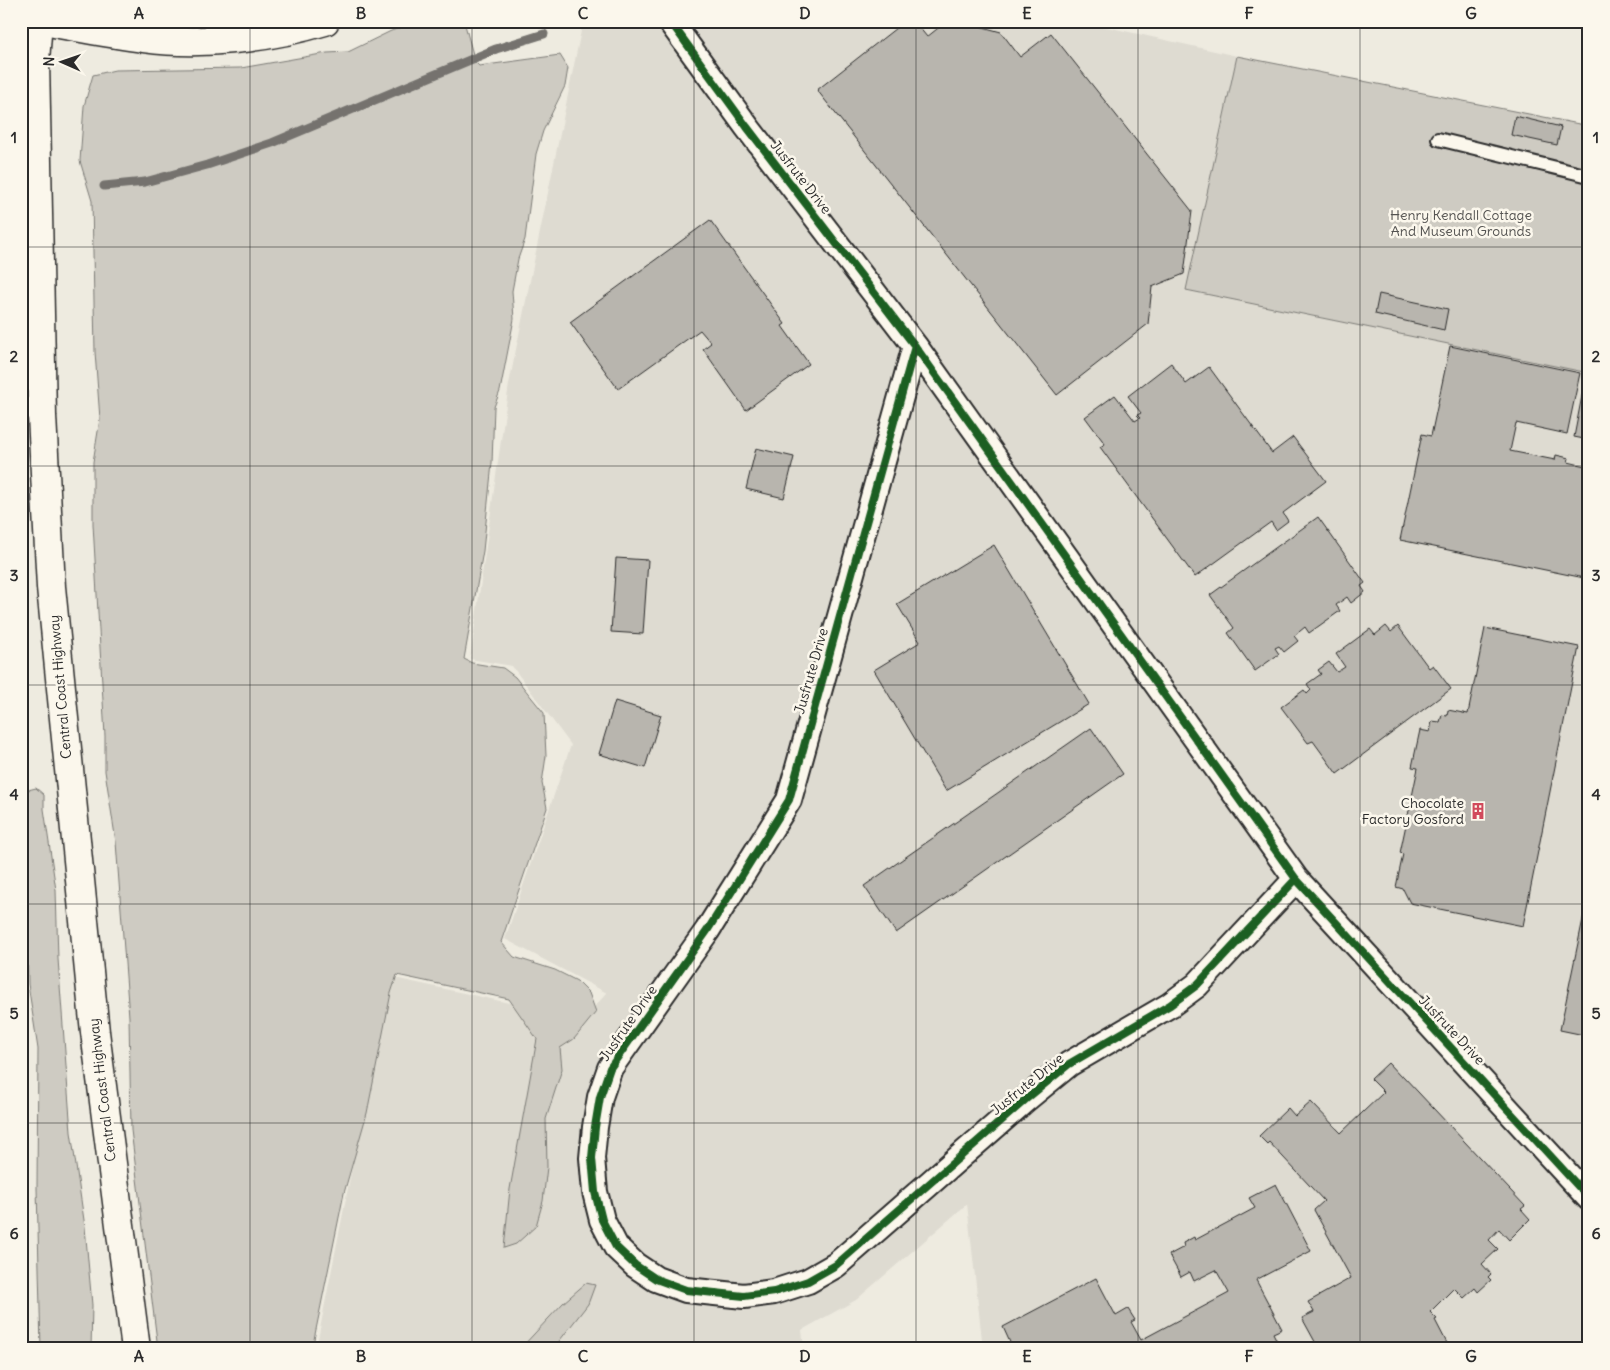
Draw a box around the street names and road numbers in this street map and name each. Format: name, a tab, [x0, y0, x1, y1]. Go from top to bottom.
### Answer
street label: Jusfrute Drive	[767, 137, 835, 217]
street label: Central Coast Highway	[45, 614, 75, 760]
street label: Jusfrute Drive	[790, 626, 832, 716]
street label: Jusfrute Drive	[595, 982, 661, 1064]
street label: Jusfrute Drive	[1415, 991, 1489, 1069]
street label: Central Coast Highway	[84, 1017, 120, 1163]
street label: Jusfrute Drive	[987, 1049, 1067, 1119]

